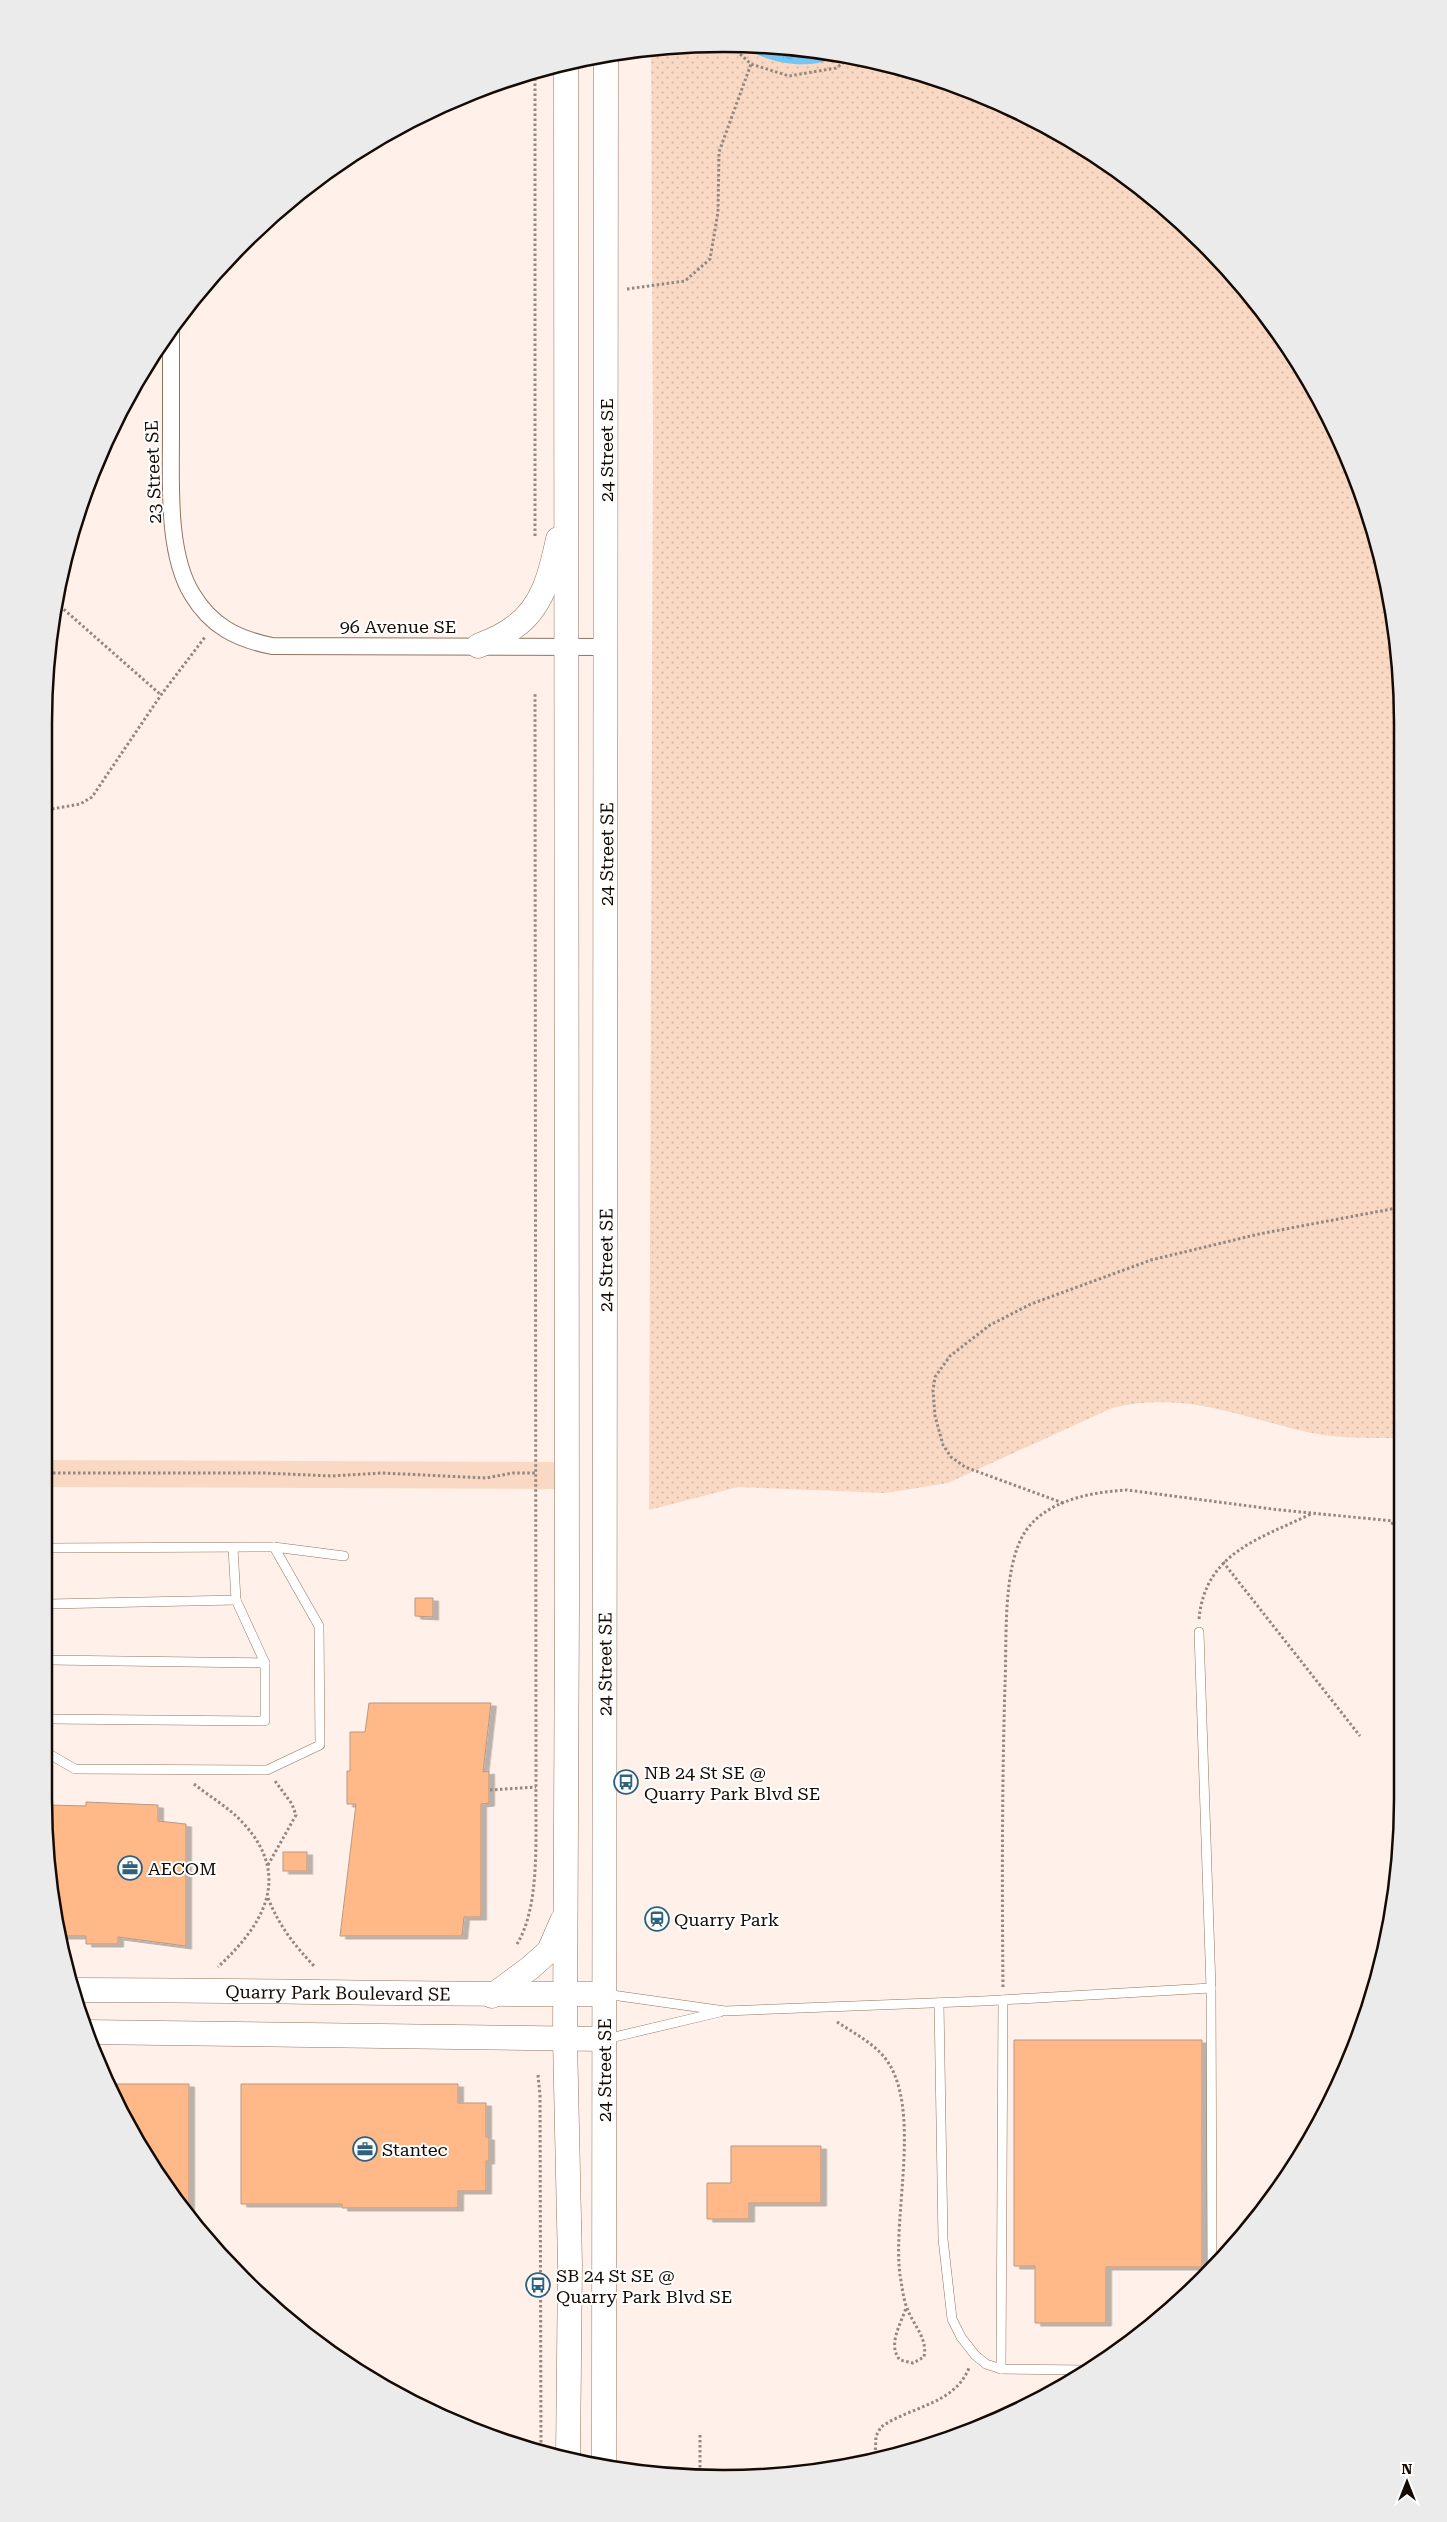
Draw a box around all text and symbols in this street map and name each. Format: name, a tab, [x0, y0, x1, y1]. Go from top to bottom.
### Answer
street label: 24 Street SE	[596, 398, 617, 502]
street label: 23 Street SE	[141, 420, 165, 524]
street label: 96 Avenue SE	[340, 616, 456, 637]
street label: 24 Street SE	[596, 802, 617, 906]
street label: 24 Street SE	[595, 1208, 616, 1312]
street label: 24 Street SE	[594, 1612, 615, 1716]
place label: NB 24 St SE @ Quarry Park Blvd SE	[644, 1762, 820, 1804]
bus stop icon: NB 24 St SE @ Quarry Park Blvd SE	[613, 1769, 639, 1795]
office icon: AECOM	[117, 1855, 143, 1881]
place label: AECOM	[148, 1858, 216, 1879]
station icon: Quarry Park	[644, 1906, 670, 1932]
place label: Quarry Park	[674, 1909, 779, 1930]
street label: Quarry Park Boulevard SE	[225, 1980, 451, 2004]
street label: 24 Street SE	[593, 2018, 614, 2122]
office icon: Stantec	[352, 2136, 378, 2162]
place label: Stantec	[382, 2139, 448, 2160]
place label: SB 24 St SE @ Quarry Park Blvd SE	[556, 2265, 732, 2307]
bus stop icon: SB 24 St SE @ Quarry Park Blvd SE	[525, 2272, 551, 2298]
north arrow	[1382, 2457, 1432, 2507]
text: N	[1402, 2461, 1413, 2477]

